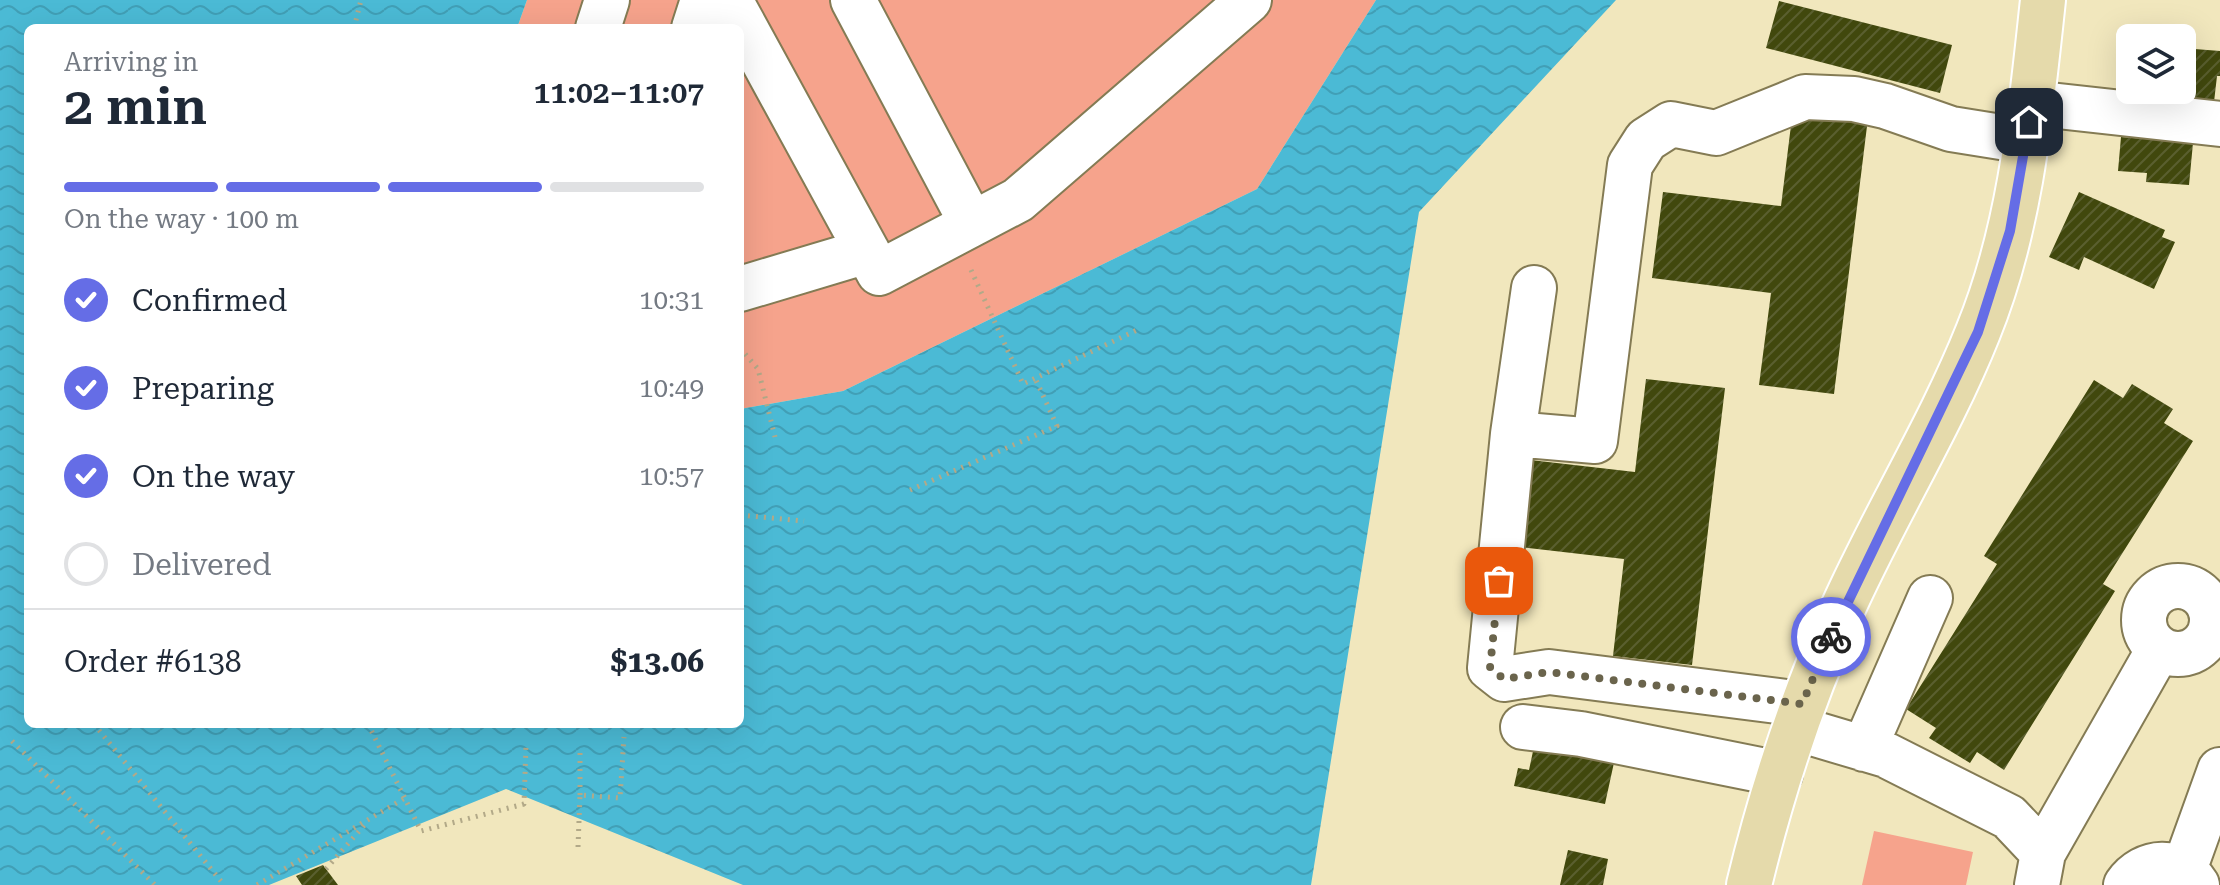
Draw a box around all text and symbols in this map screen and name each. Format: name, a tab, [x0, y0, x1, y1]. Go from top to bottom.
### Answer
map controls	[2116, 24, 2196, 104]
button: layers	[2116, 24, 2196, 104]
text: Arriving in	[64, 47, 198, 77]
text: 11:02–11:07	[534, 75, 704, 110]
text: 2 min	[64, 76, 207, 137]
pin	[1995, 88, 2063, 156]
icon: home	[2007, 100, 2051, 144]
text: On the way · 100 m	[64, 204, 299, 234]
icon: check	[64, 278, 108, 322]
text: Confirmed	[132, 283, 287, 318]
text: 10:31	[639, 285, 704, 315]
icon: check	[64, 366, 108, 410]
text: Preparing	[132, 371, 274, 406]
text: 10:49	[639, 373, 704, 403]
icon: check	[64, 454, 108, 498]
text: On the way	[132, 459, 295, 494]
text: 10:57	[639, 461, 704, 491]
text: Delivered	[132, 547, 271, 582]
pin	[1465, 547, 1533, 615]
icon: bag	[1477, 559, 1521, 603]
courier	[1791, 597, 1871, 677]
icon: bike	[1809, 615, 1853, 659]
text: Order #6138	[64, 644, 242, 679]
text: $13.06	[611, 644, 704, 679]

